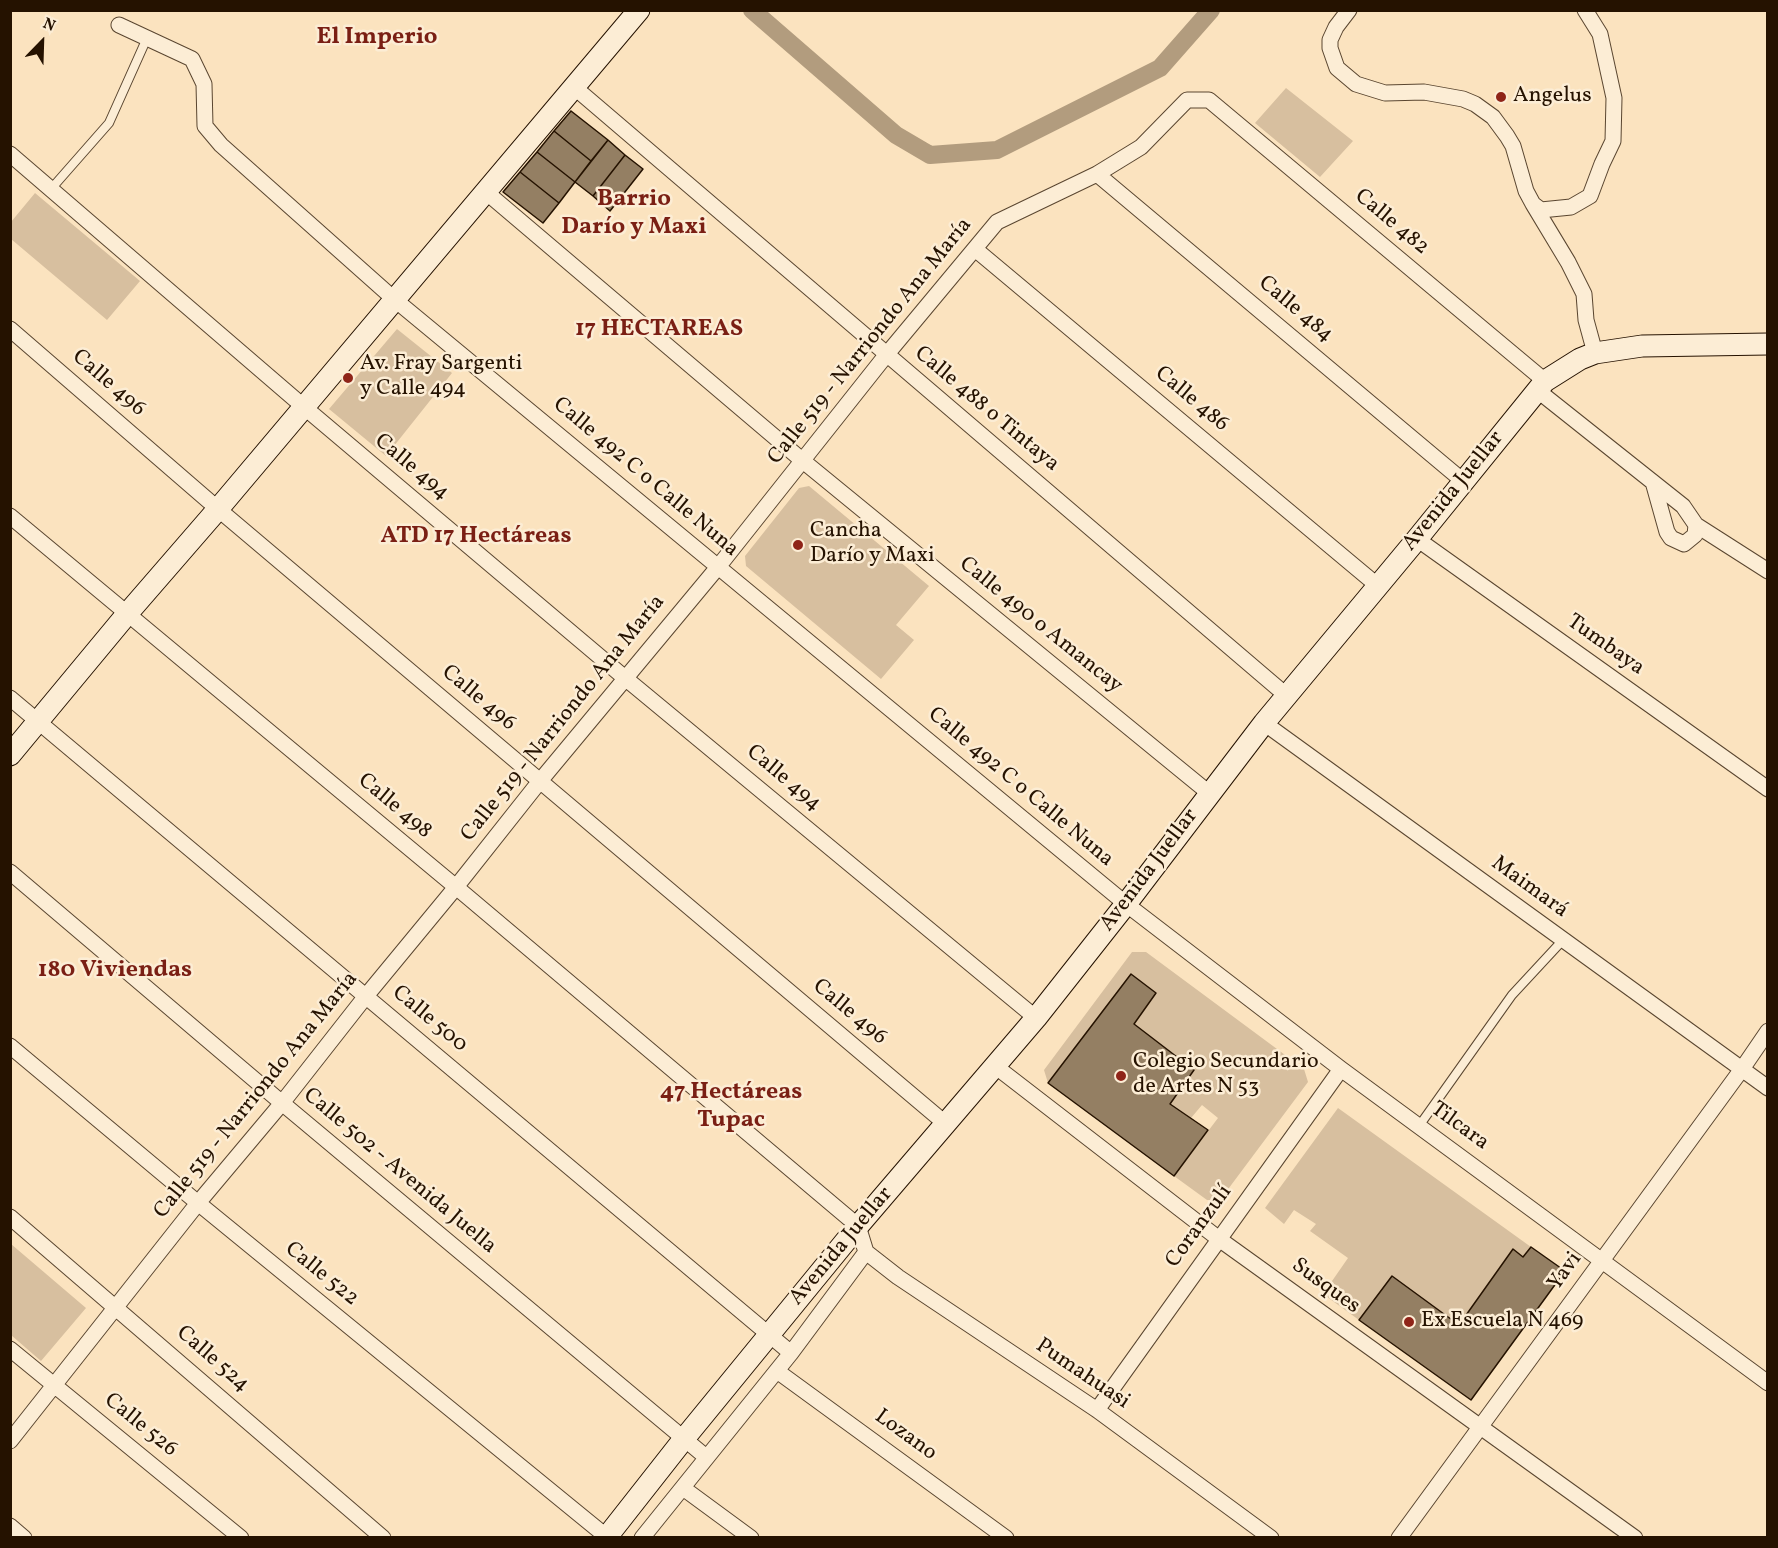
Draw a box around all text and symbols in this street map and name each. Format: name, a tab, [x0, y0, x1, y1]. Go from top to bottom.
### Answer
north arrow	[12, 12, 72, 72]
text: N	[39, 13, 59, 38]
district label: El Imperio	[317, 25, 437, 53]
place label: Angelus	[1513, 84, 1592, 110]
marker: Angelus	[1494, 90, 1508, 104]
street label: Calle 482	[1348, 184, 1434, 262]
district label: Barrio Darío y Maxi	[561, 187, 707, 243]
street label: Calle 519 - Narriondo Ana María	[763, 213, 979, 471]
street label: Calle 484	[1252, 271, 1338, 349]
district label: 17 HECTAREAS	[575, 317, 743, 345]
street label: Calle 488 o Tintaya	[908, 342, 1064, 478]
street label: Calle 496	[66, 345, 150, 423]
place label: Av. Fray Sargenti y Calle 494	[360, 352, 522, 404]
street label: Calle 486	[1149, 362, 1233, 438]
marker: Av. Fray Sargenti y Calle 494	[341, 371, 355, 385]
street label: Calle 492 C o Calle Nuna	[547, 393, 743, 563]
street label: Avenida Juellar	[1398, 427, 1510, 557]
street label: Calle 494	[368, 429, 454, 507]
place label: Cancha Darío y Maxi	[810, 519, 935, 570]
district label: ATD 17 Hectáreas	[381, 524, 571, 552]
marker: Cancha Darío y Maxi	[791, 538, 805, 552]
street label: Calle 490 o Amancay	[953, 552, 1127, 700]
street label: Calle 519 - Narriondo Ana María	[456, 590, 672, 848]
street label: Tumbaya	[1561, 610, 1649, 682]
street label: Calle 496	[435, 660, 521, 738]
street label: Calle 492 C o Calle Nuna	[922, 703, 1118, 873]
street label: Calle 494	[740, 740, 826, 818]
street label: Calle 498	[352, 768, 436, 846]
street label: Avenida Juellar	[1095, 804, 1205, 938]
street label: Maimará	[1485, 851, 1573, 925]
district label: 180 Viviendas	[38, 958, 192, 986]
street label: Calle 519 - Narriondo Ana María	[149, 967, 365, 1225]
street label: Calle 496	[806, 974, 892, 1052]
street label: Calle 500	[386, 981, 472, 1059]
place label: Colegio Secundario de Artes N 53	[1133, 1050, 1319, 1102]
marker: Colegio Secundario de Artes N 53	[1114, 1069, 1128, 1083]
district label: 47 Hectáreas Tupac	[660, 1080, 802, 1136]
street label: Calle 502 - Avenida Juella	[297, 1083, 501, 1261]
street label: Tilcara	[1425, 1097, 1493, 1157]
street label: Coranzulí	[1161, 1180, 1239, 1274]
street label: Avenida Juellar	[785, 1182, 899, 1312]
street label: Calle 522	[279, 1237, 363, 1313]
street label: Yavi	[1543, 1248, 1589, 1296]
street label: Susques	[1286, 1253, 1364, 1321]
place label: Ex Escuela N 469	[1421, 1309, 1584, 1335]
marker: Ex Escuela N 469	[1402, 1315, 1416, 1329]
street label: Calle 524	[170, 1321, 254, 1399]
street label: Pumahuasi	[1030, 1334, 1134, 1416]
street label: Calle 526	[98, 1388, 182, 1464]
street label: Lozano	[869, 1405, 941, 1467]

